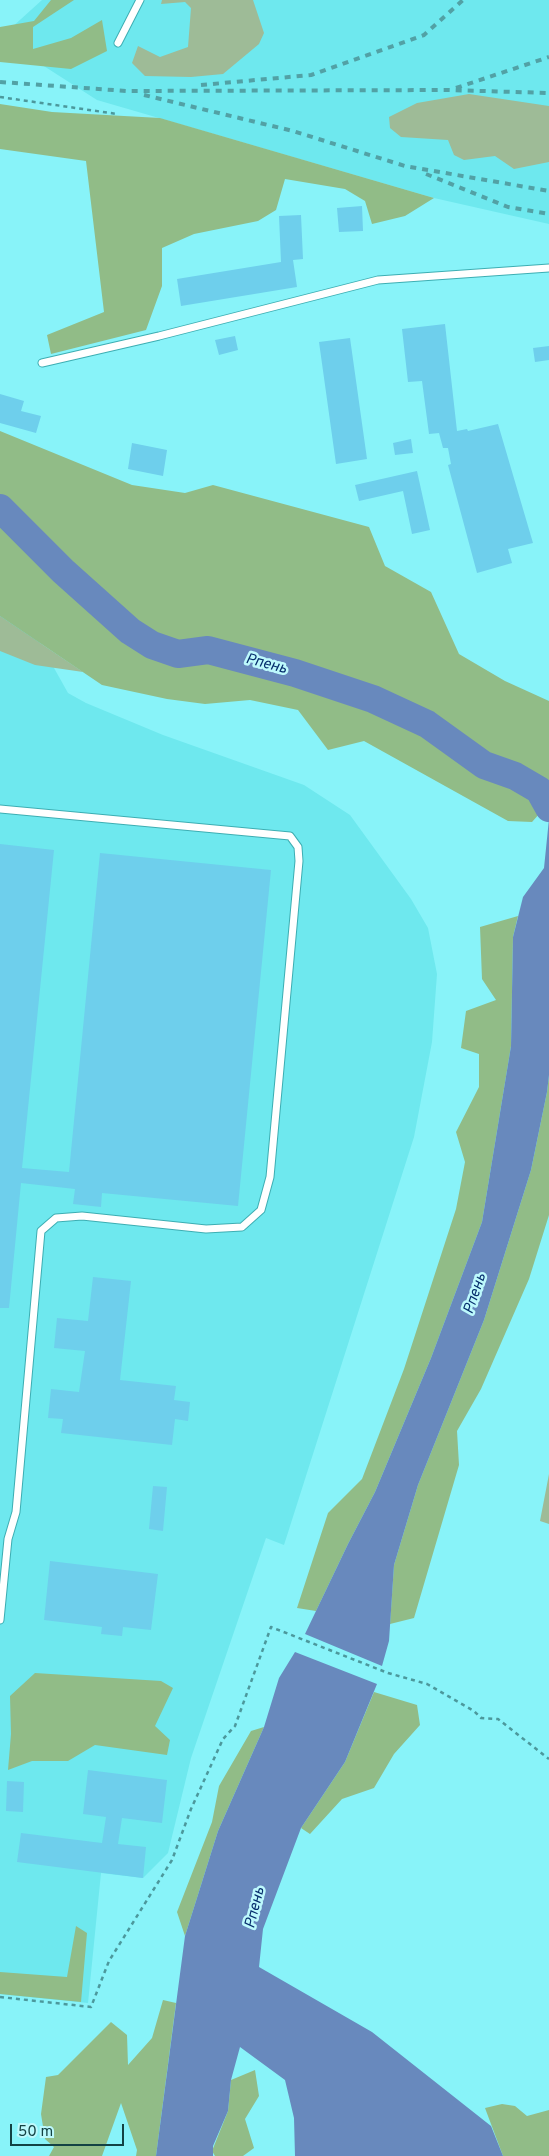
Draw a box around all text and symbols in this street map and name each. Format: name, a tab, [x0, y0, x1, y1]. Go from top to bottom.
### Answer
water label: Рпень	[243, 651, 289, 679]
water label: Рпень	[461, 1271, 491, 1317]
water label: Рпень	[242, 1885, 270, 1931]
scale bar	[12, 2114, 126, 2146]
text: 50 m	[18, 2123, 53, 2142]

